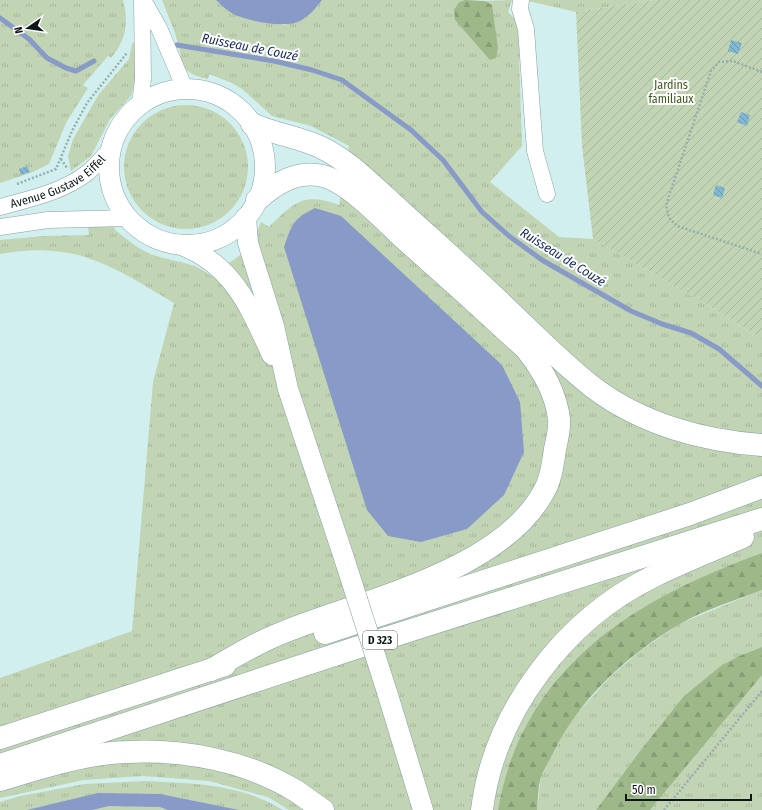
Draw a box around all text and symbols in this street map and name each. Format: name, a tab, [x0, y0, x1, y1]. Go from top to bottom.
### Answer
north arrow	[8, 8, 48, 48]
text: N	[12, 25, 26, 35]
water label: Ruisseau de Couzé	[201, 30, 299, 64]
park label: Jardins familiaux	[648, 78, 694, 106]
street label: Avenue Gustave Eiffel	[9, 152, 108, 211]
water label: Ruisseau de Couzé	[518, 225, 608, 289]
road number: D 323	[363, 631, 397, 649]
scale bar	[626, 776, 751, 802]
text: 50 m	[632, 783, 656, 797]

